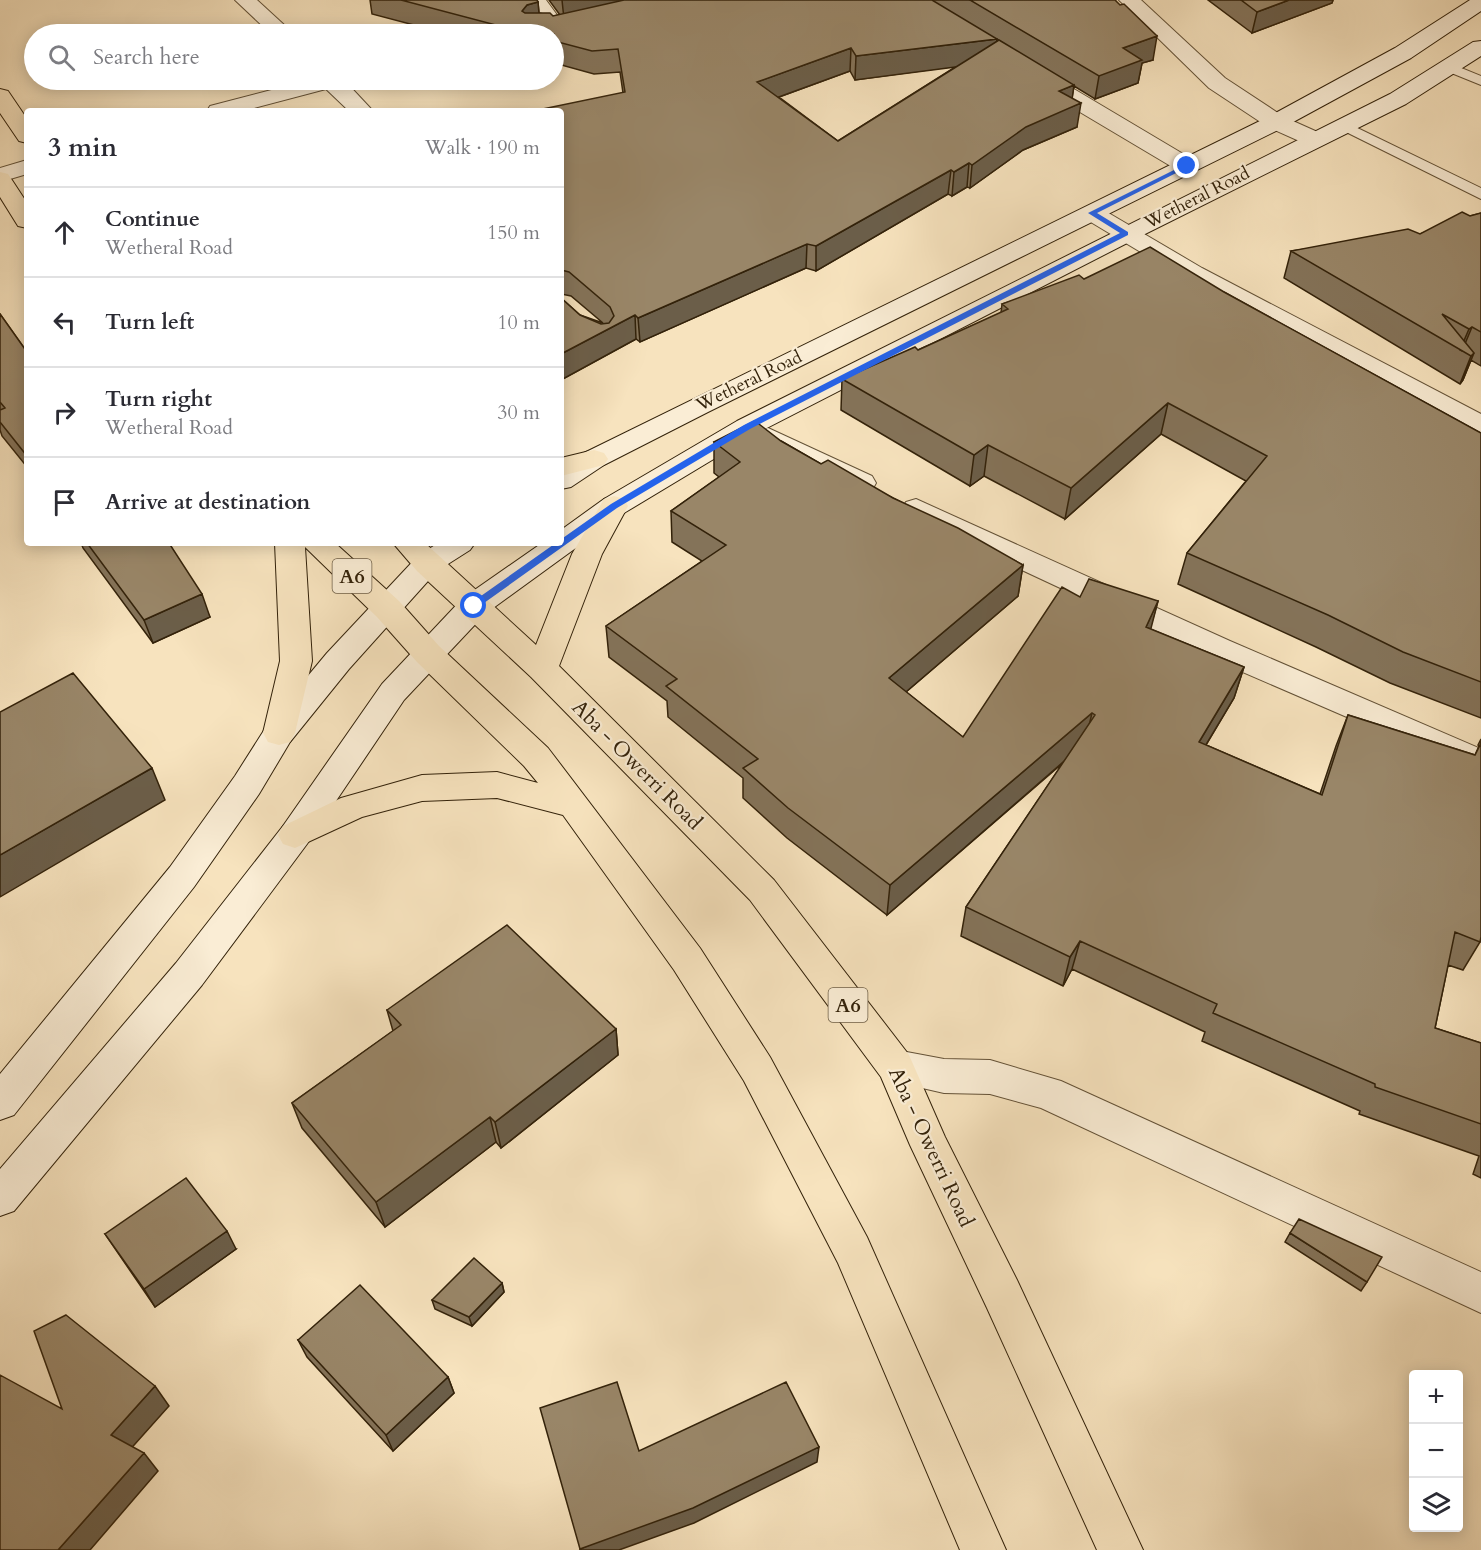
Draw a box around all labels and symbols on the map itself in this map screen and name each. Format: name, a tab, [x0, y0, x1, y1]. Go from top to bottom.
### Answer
route end	[1173, 152, 1199, 178]
street label: Wetheral Road	[1139, 161, 1254, 236]
street label: Wetheral Road	[691, 344, 807, 418]
road number: A6	[332, 559, 372, 593]
route start	[460, 592, 486, 618]
street label: Aba - Owerri Road	[565, 693, 709, 837]
road number: A6	[828, 988, 868, 1022]
street label: Aba - Owerri Road	[881, 1062, 981, 1232]

